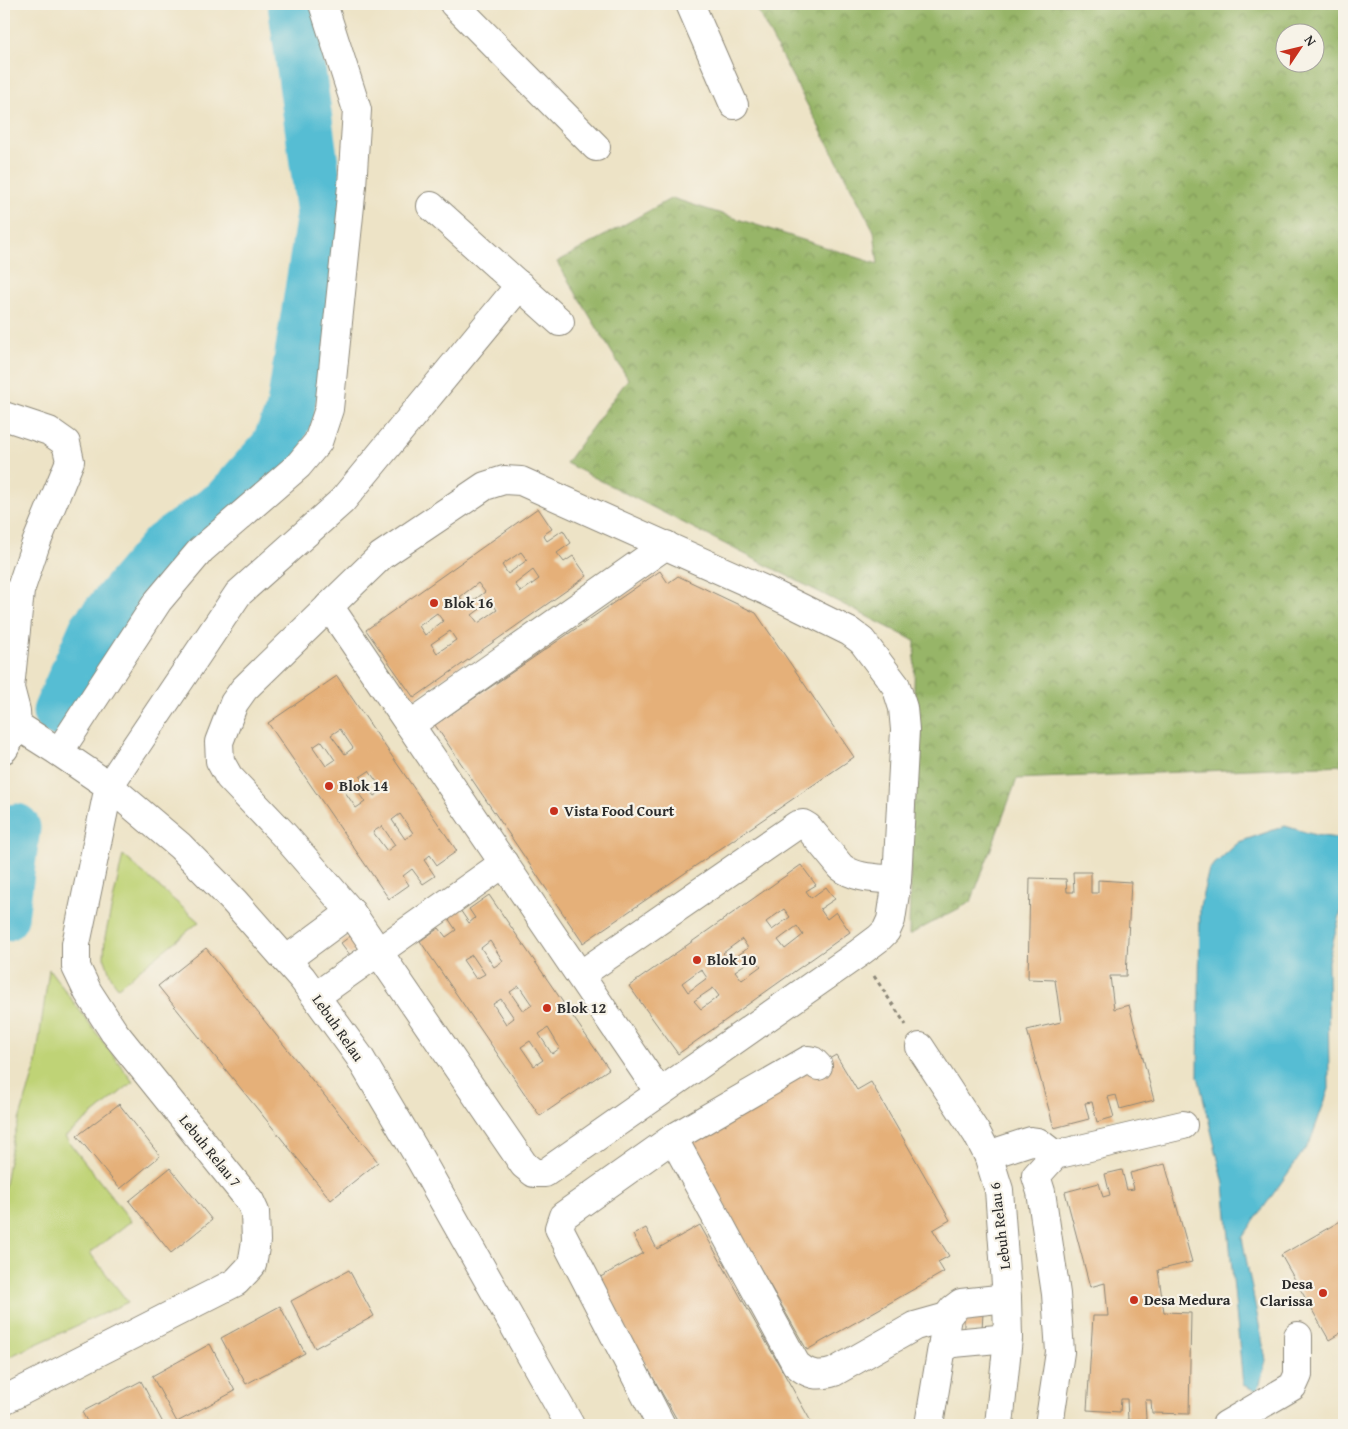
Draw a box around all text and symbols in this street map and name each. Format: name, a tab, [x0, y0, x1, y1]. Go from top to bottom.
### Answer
north arrow	[1276, 22, 1326, 72]
text: N	[1300, 31, 1322, 51]
place label: Blok 16	[444, 592, 494, 613]
marker: Blok 16	[428, 597, 440, 609]
place label: Blok 14	[339, 775, 389, 796]
marker: Blok 14	[323, 780, 335, 792]
place label: Vista Food Court	[564, 800, 675, 821]
marker: Vista Food Court	[548, 805, 560, 817]
place label: Blok 10	[707, 949, 757, 970]
marker: Blok 10	[691, 954, 703, 966]
street label: Lebuh Relau	[308, 990, 370, 1066]
place label: Blok 12	[557, 997, 606, 1018]
marker: Blok 12	[541, 1002, 553, 1014]
street label: Lebuh Relau 7	[175, 1110, 246, 1191]
street label: Lebuh Relau 6	[984, 1181, 1015, 1271]
place label: Desa Clarissa	[1260, 1273, 1313, 1311]
marker: Desa Clarissa	[1317, 1287, 1329, 1299]
place label: Desa Medura	[1144, 1289, 1231, 1310]
marker: Desa Medura	[1128, 1294, 1140, 1306]

